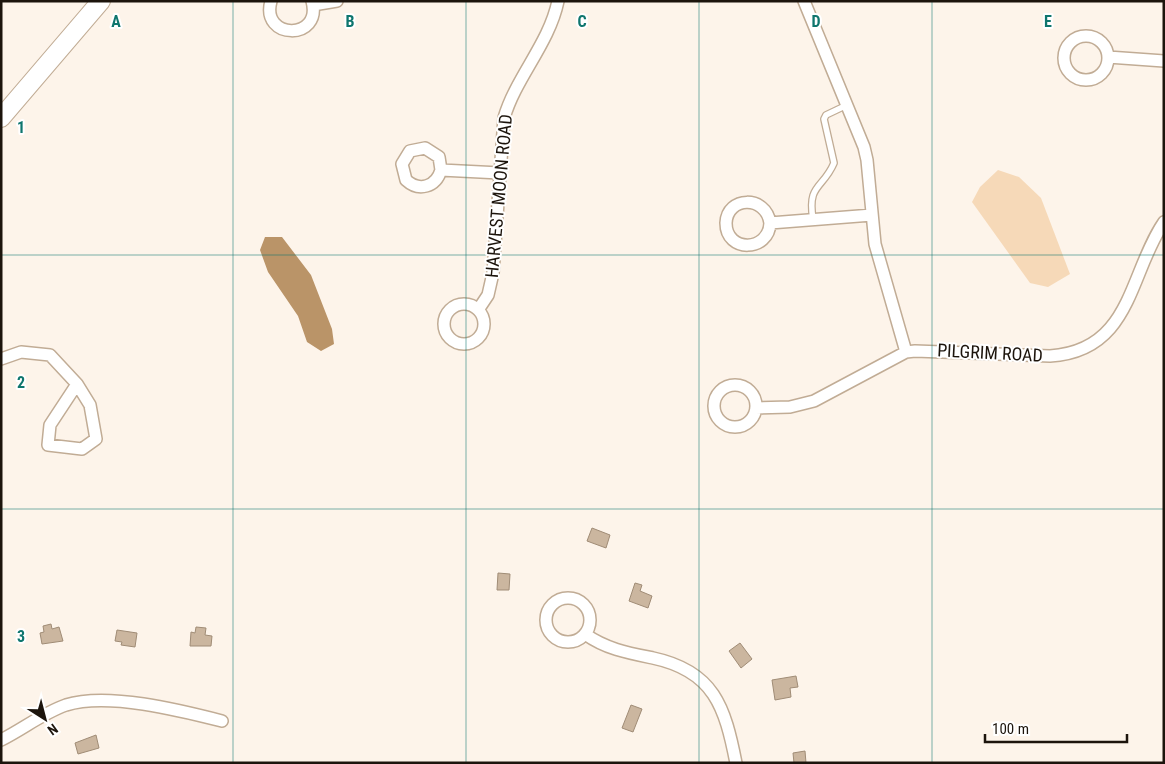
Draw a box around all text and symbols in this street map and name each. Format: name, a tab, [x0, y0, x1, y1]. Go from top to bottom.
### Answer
text: A	[111, 12, 121, 31]
text: B	[346, 12, 355, 31]
text: C	[577, 12, 587, 31]
text: D	[811, 12, 821, 31]
text: E	[1044, 12, 1052, 31]
street label: HARVEST MOON ROAD	[481, 113, 516, 279]
text: 1	[17, 118, 25, 137]
street label: PILGRIM ROAD	[937, 339, 1043, 366]
text: 2	[17, 373, 25, 392]
text: 3	[17, 627, 25, 646]
north arrow	[20, 694, 70, 744]
scale bar	[985, 712, 1128, 744]
text: 100 m	[992, 720, 1029, 738]
text: N	[44, 721, 61, 739]

